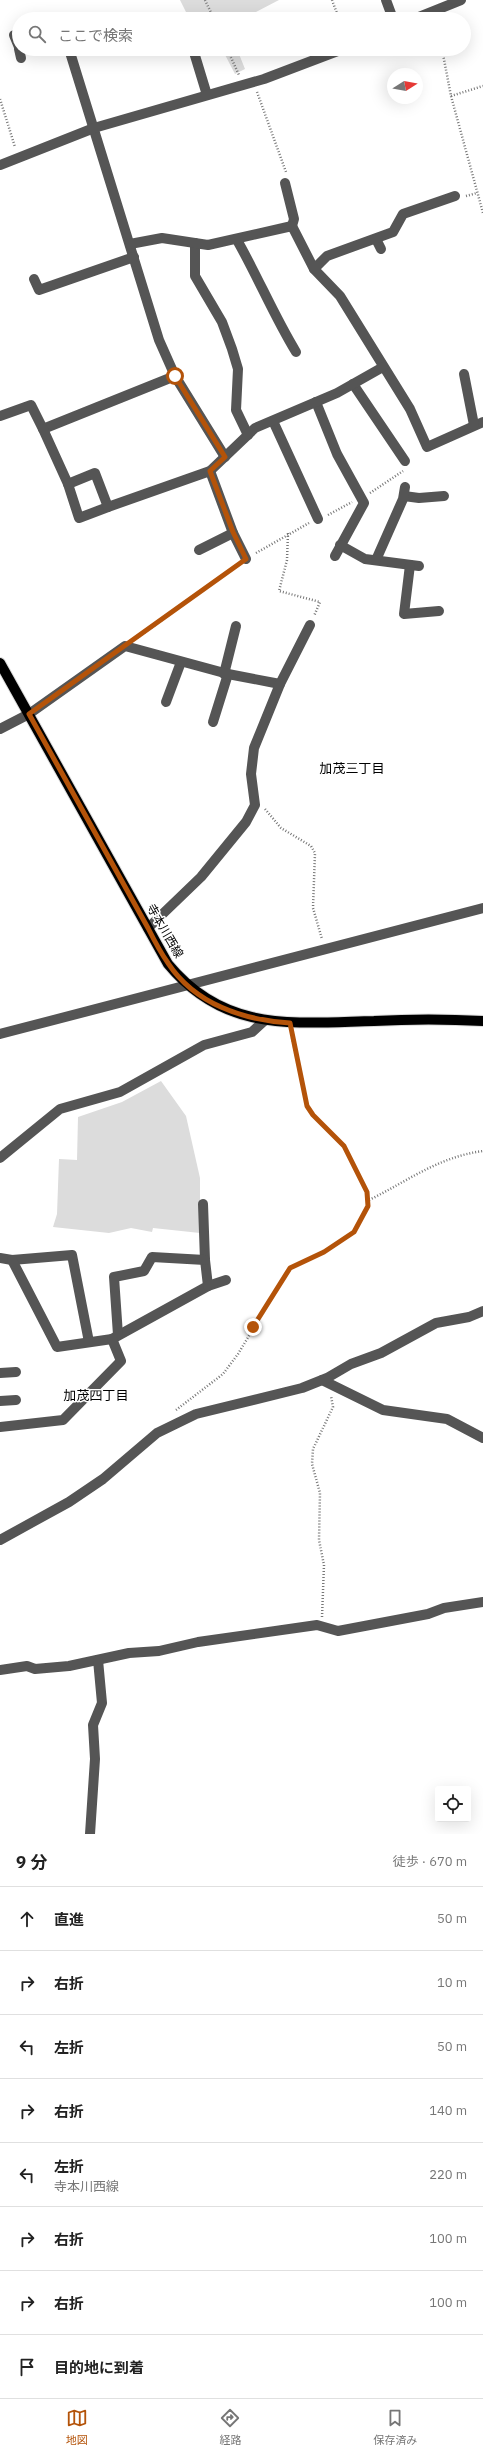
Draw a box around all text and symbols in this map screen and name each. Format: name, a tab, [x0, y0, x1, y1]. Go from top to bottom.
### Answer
search box	[12, 12, 471, 56]
icon: search	[26, 23, 48, 45]
text: ここで検索	[58, 26, 133, 45]
north arrow	[387, 68, 423, 104]
route start	[166, 367, 184, 385]
district label: 加茂三丁目	[319, 760, 385, 777]
street label: 寺本川西線	[144, 901, 187, 960]
route end	[244, 1318, 262, 1336]
district label: 加茂四丁目	[63, 1387, 129, 1404]
map controls	[435, 1786, 471, 1822]
button: locate	[435, 1786, 471, 1822]
text: 9 分	[16, 1851, 47, 1873]
text: 徒歩 · 670 m	[393, 1853, 467, 1870]
icon: ahead	[16, 1908, 38, 1930]
text: 直進	[54, 1910, 84, 1929]
text: 50 m	[437, 1910, 467, 1927]
icon: right	[16, 1972, 38, 1994]
text: 右折	[54, 1974, 84, 1993]
text: 10 m	[437, 1974, 467, 1991]
icon: left	[16, 2036, 38, 2058]
text: 左折	[54, 2038, 84, 2057]
text: 50 m	[437, 2038, 467, 2055]
icon: right	[16, 2100, 38, 2122]
text: 右折	[54, 2102, 84, 2121]
text: 140 m	[429, 2102, 467, 2119]
text: 左折	[54, 2157, 84, 2176]
icon: left	[16, 2164, 38, 2186]
text: 220 m	[429, 2166, 467, 2183]
text: 寺本川西線	[54, 2178, 119, 2195]
icon: right	[16, 2228, 38, 2250]
text: 右折	[54, 2230, 84, 2249]
text: 100 m	[429, 2230, 467, 2247]
icon: right	[16, 2292, 38, 2314]
text: 右折	[54, 2294, 84, 2313]
text: 100 m	[429, 2294, 467, 2311]
icon: arrive	[16, 2356, 38, 2378]
text: 目的地に到着	[54, 2358, 144, 2377]
tab: 地図	[66, 2407, 88, 2447]
tab: 経路	[219, 2407, 241, 2447]
tab: 保存済み	[373, 2407, 417, 2447]

